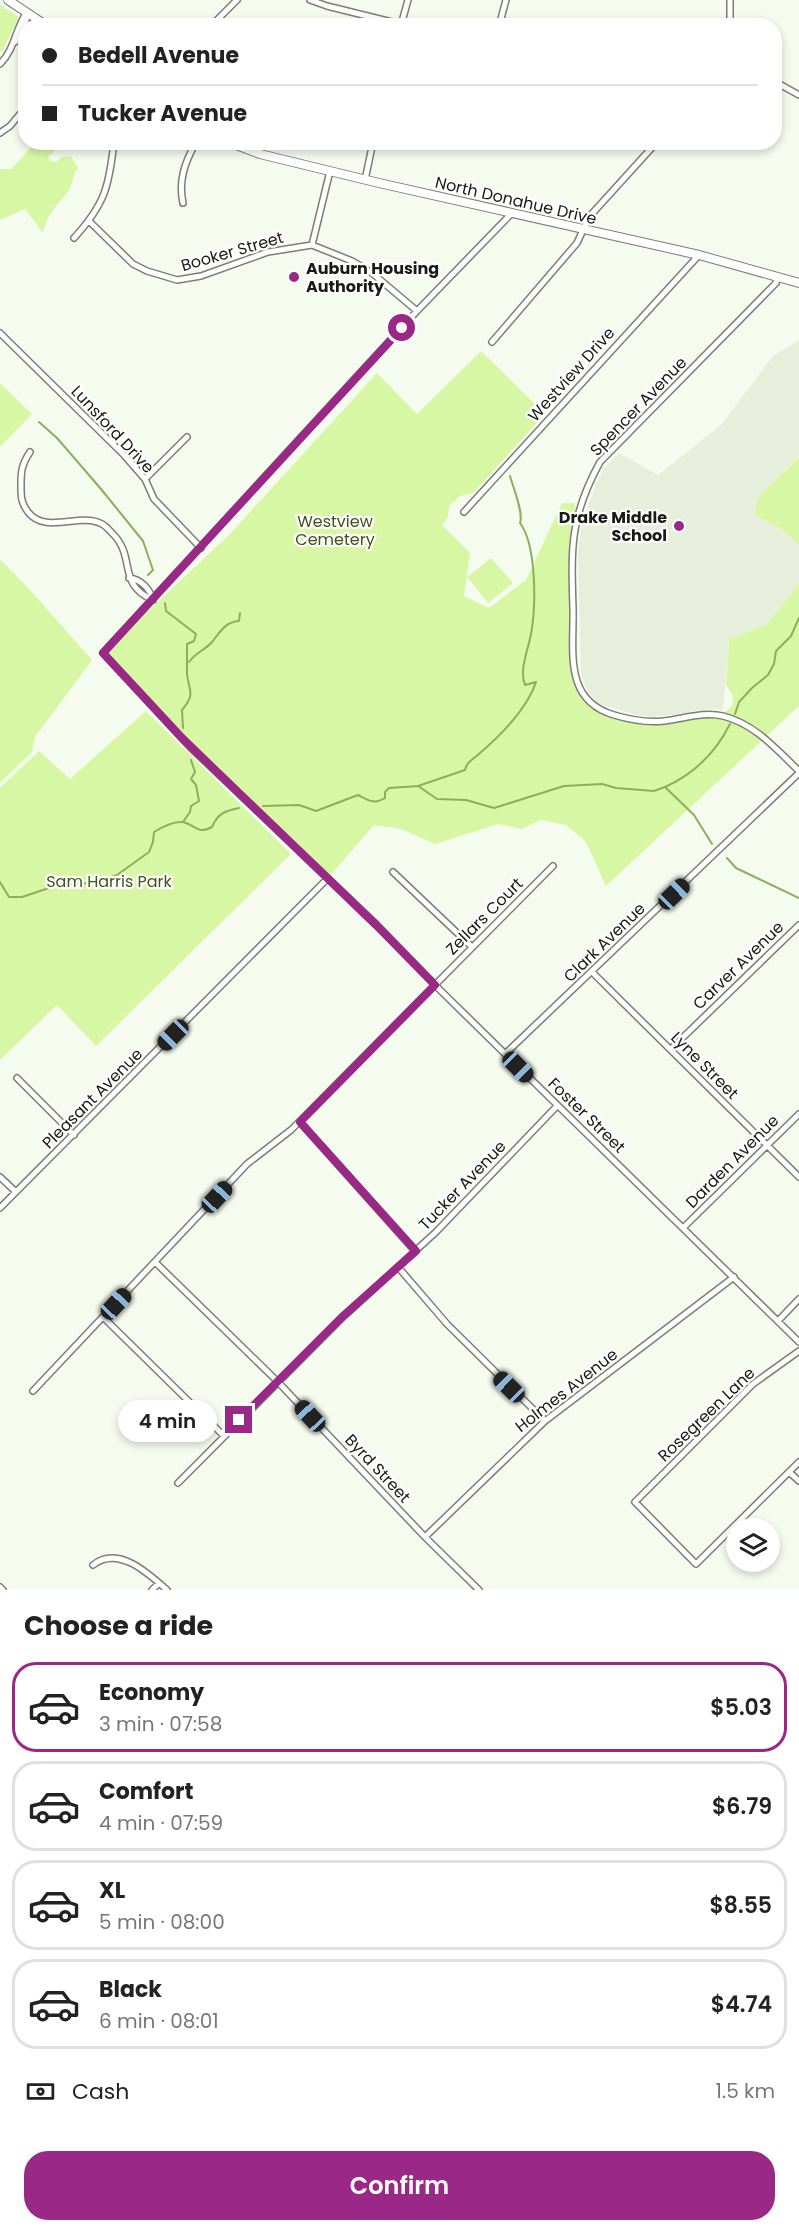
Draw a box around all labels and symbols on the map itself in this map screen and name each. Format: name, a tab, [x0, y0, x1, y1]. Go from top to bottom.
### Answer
street label: North Donahue Drive	[433, 171, 599, 230]
street label: Booker Street	[178, 226, 286, 277]
place label: Auburn Housing Authority	[306, 257, 439, 298]
marker: Auburn Housing Authority	[287, 270, 301, 284]
route start	[388, 314, 415, 341]
street label: Westview Drive	[523, 322, 620, 427]
street label: Spencer Avenue	[585, 351, 692, 461]
street label: Lunsford Drive	[66, 380, 159, 478]
place label: Drake Middle School	[559, 506, 667, 547]
park label: Westview Cemetery	[295, 510, 375, 551]
marker: Drake Middle School	[672, 519, 686, 533]
park label: Sam Harris Park	[46, 870, 173, 893]
street label: Zellars Court	[441, 873, 528, 960]
car	[655, 875, 693, 913]
street label: Clark Avenue	[558, 897, 650, 987]
street label: Carver Avenue	[688, 916, 789, 1015]
car	[154, 1016, 192, 1054]
street label: Lyne Street	[666, 1026, 744, 1104]
street label: Pleasant Avenue	[37, 1043, 148, 1154]
car	[499, 1048, 537, 1086]
street label: Foster Street	[543, 1073, 631, 1158]
street label: Darden Avenue	[681, 1110, 784, 1213]
street label: Tucker Avenue	[413, 1135, 511, 1235]
car	[198, 1178, 236, 1216]
car	[97, 1285, 135, 1323]
street label: Holmes Avenue	[510, 1343, 622, 1438]
street label: Rosegreen Lane	[653, 1362, 760, 1467]
car	[490, 1368, 528, 1406]
car	[291, 1397, 329, 1435]
callout: 4 min	[119, 1399, 218, 1441]
route end	[225, 1406, 252, 1433]
street label: Byrd Street	[340, 1429, 416, 1508]

